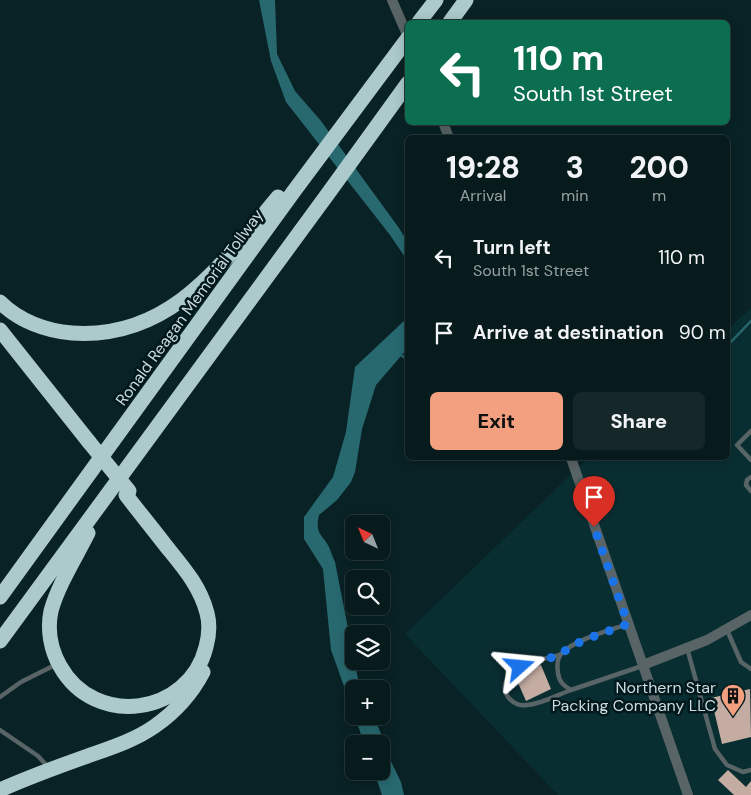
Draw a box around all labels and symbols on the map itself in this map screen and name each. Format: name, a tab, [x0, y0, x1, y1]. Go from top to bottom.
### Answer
street label: Ronald Reagan Memorial Tollway	[111, 205, 268, 410]
pin	[573, 476, 615, 527]
north arrow	[345, 515, 390, 560]
position arrow	[493, 640, 545, 692]
place label: Northern Star Packing Company LLC	[552, 677, 716, 716]
building icon: Northern Star Packing Company LLC	[720, 683, 746, 717]

